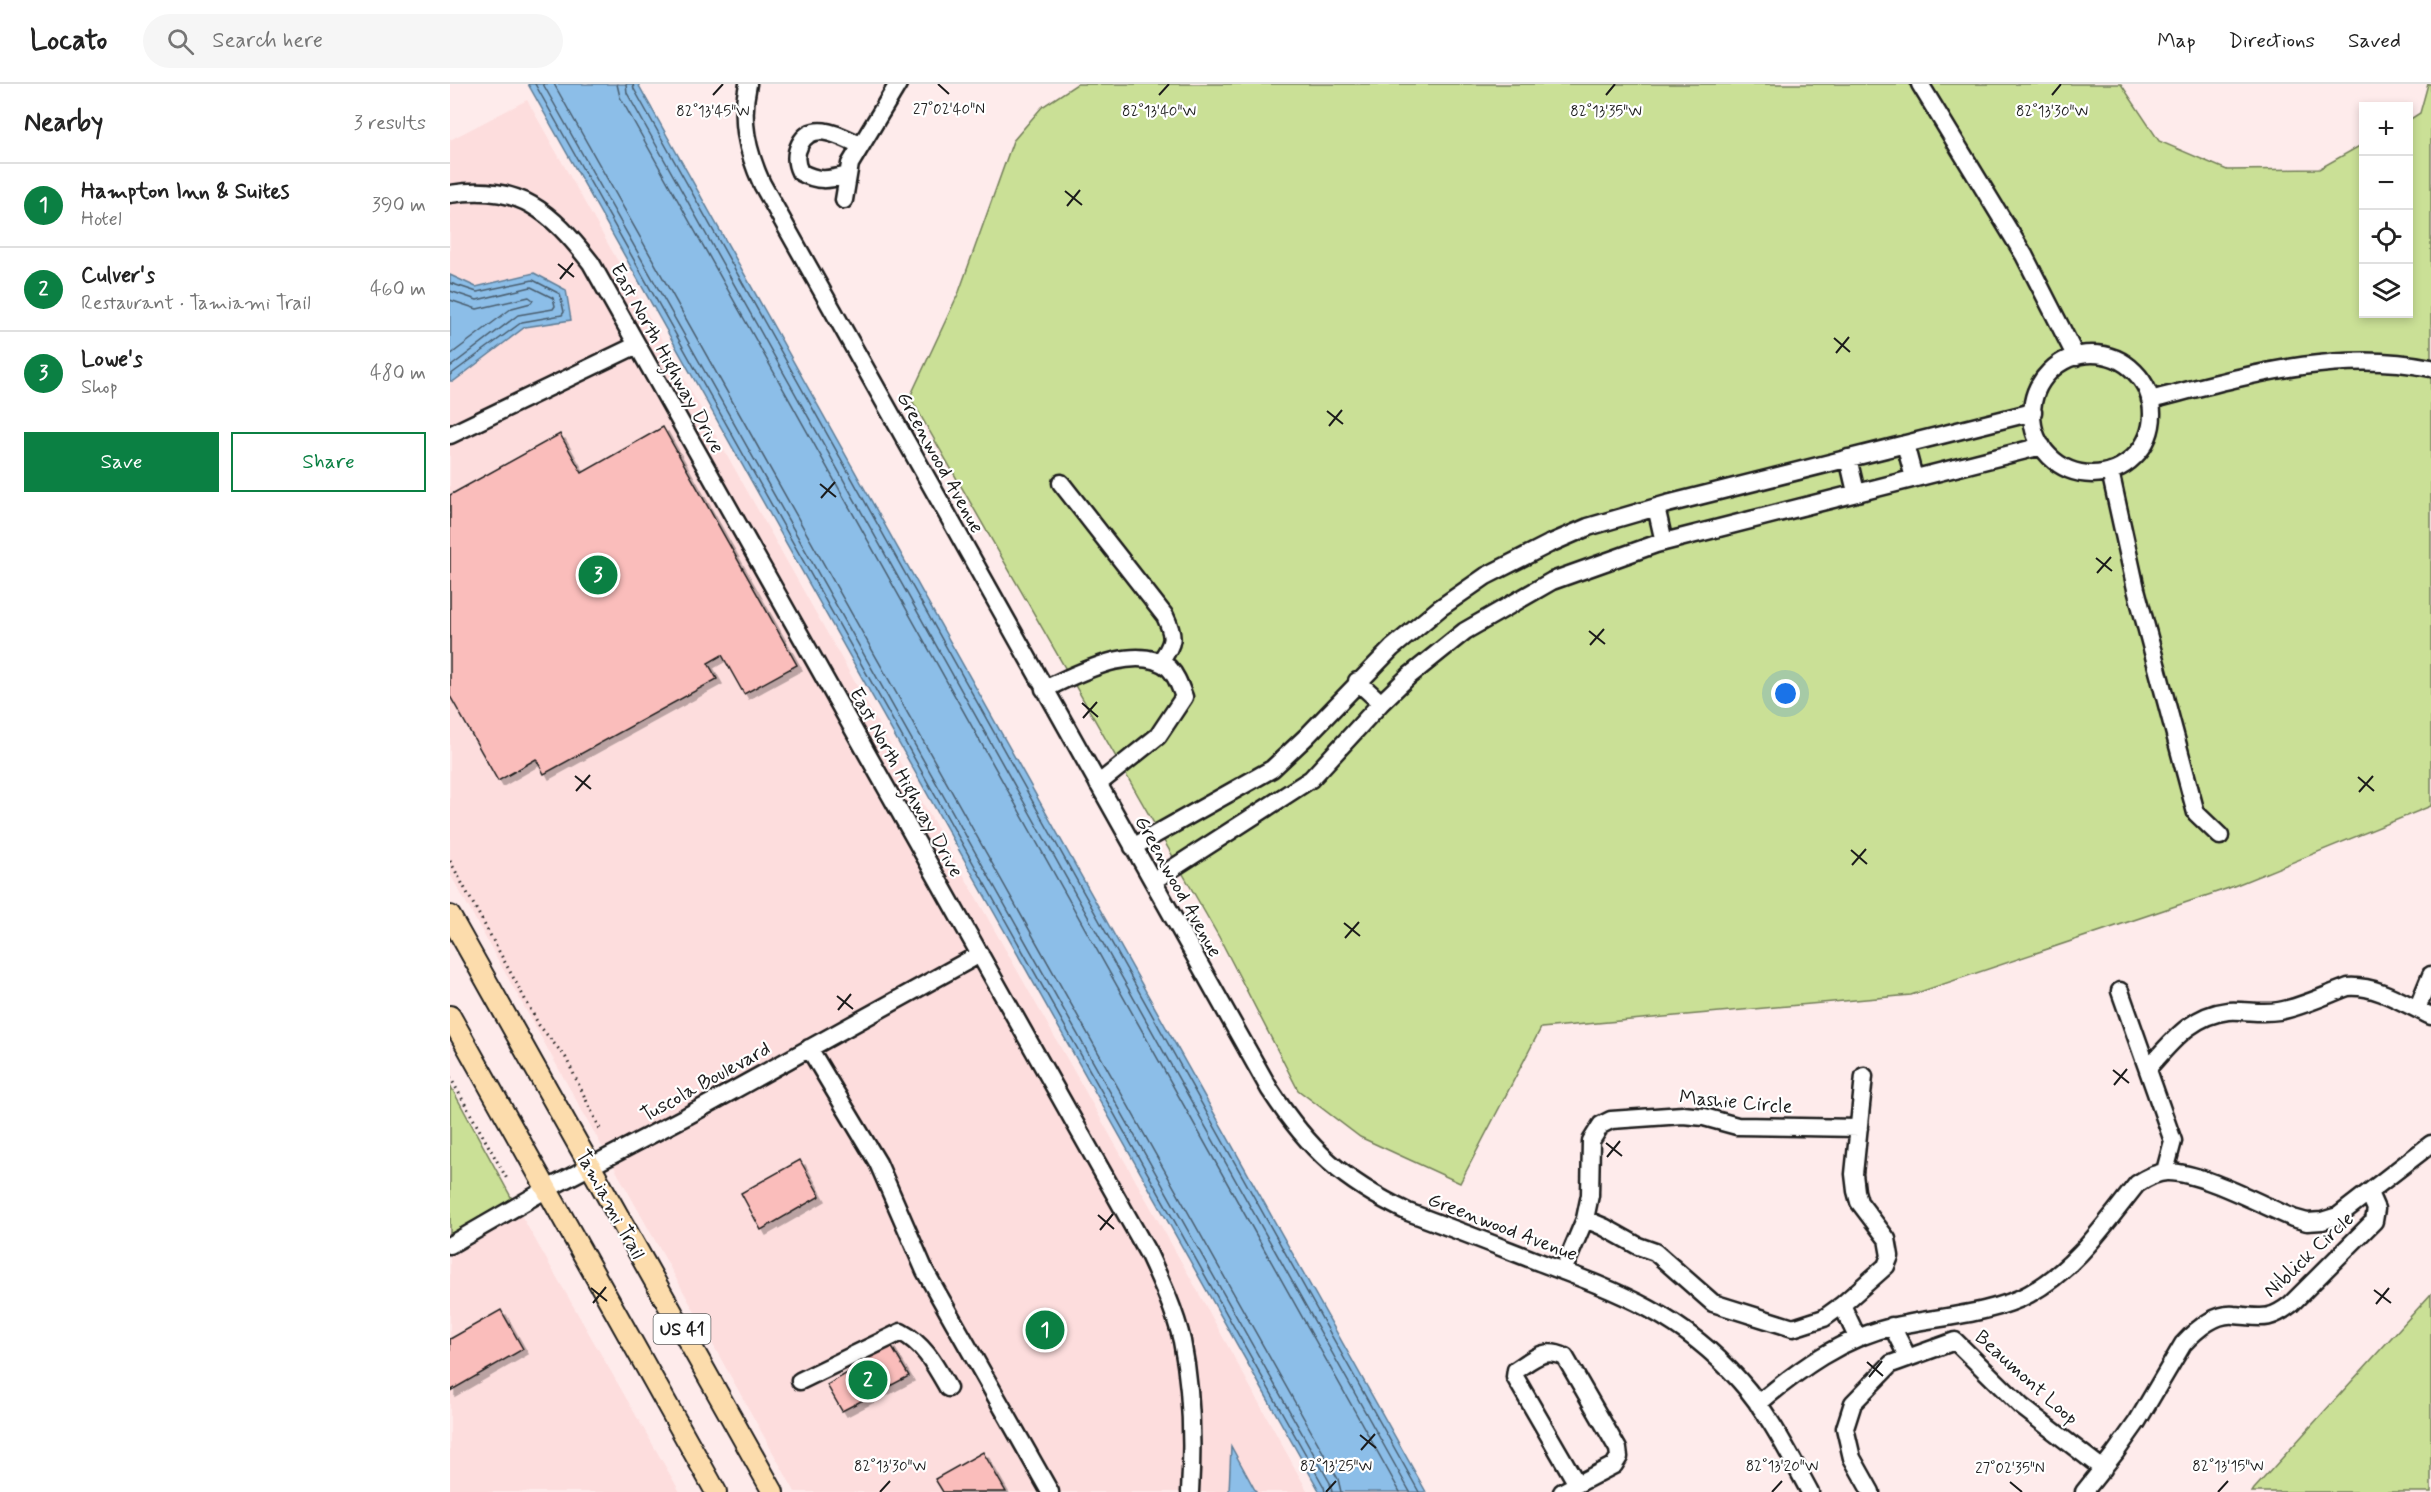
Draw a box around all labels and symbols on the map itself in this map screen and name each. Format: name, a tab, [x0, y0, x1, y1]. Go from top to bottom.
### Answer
text: 27°02'40"N	[913, 100, 985, 120]
text: 82°13'45"W	[676, 102, 750, 122]
text: 82°13'40"W	[1122, 102, 1196, 122]
text: 82°13'35"W	[1570, 102, 1642, 122]
text: 82°13'30"W	[2016, 102, 2088, 122]
street label: East North Highway Drive	[601, 259, 730, 460]
street label: Greenwood Avenue	[889, 387, 990, 539]
pin: 3	[578, 552, 618, 598]
your location	[1771, 679, 1800, 708]
street label: East North Highway Drive	[840, 683, 969, 884]
street label: Greenwood Avenue	[1127, 811, 1228, 963]
street label: Tuscola Boulevard	[636, 1036, 775, 1129]
street label: Mashie Circle	[1678, 1084, 1794, 1121]
street label: Tamiami Trail	[568, 1145, 651, 1264]
street label: Greenwood Avenue	[1424, 1186, 1581, 1268]
street label: Niblick Circle	[2258, 1206, 2360, 1304]
pin: 1	[1026, 1308, 1064, 1352]
road number: US 41	[654, 1314, 710, 1344]
street label: Beaumont Loop	[1968, 1324, 2084, 1432]
pin: 2	[848, 1358, 888, 1402]
text: 82°13'30"W	[854, 1457, 926, 1477]
text: 82°13'25"W	[1300, 1457, 1372, 1477]
text: 82°13'20"W	[1746, 1457, 1818, 1477]
text: 82°13'15"W	[2192, 1457, 2264, 1477]
text: 27°02'35"N	[1975, 1459, 2045, 1479]

